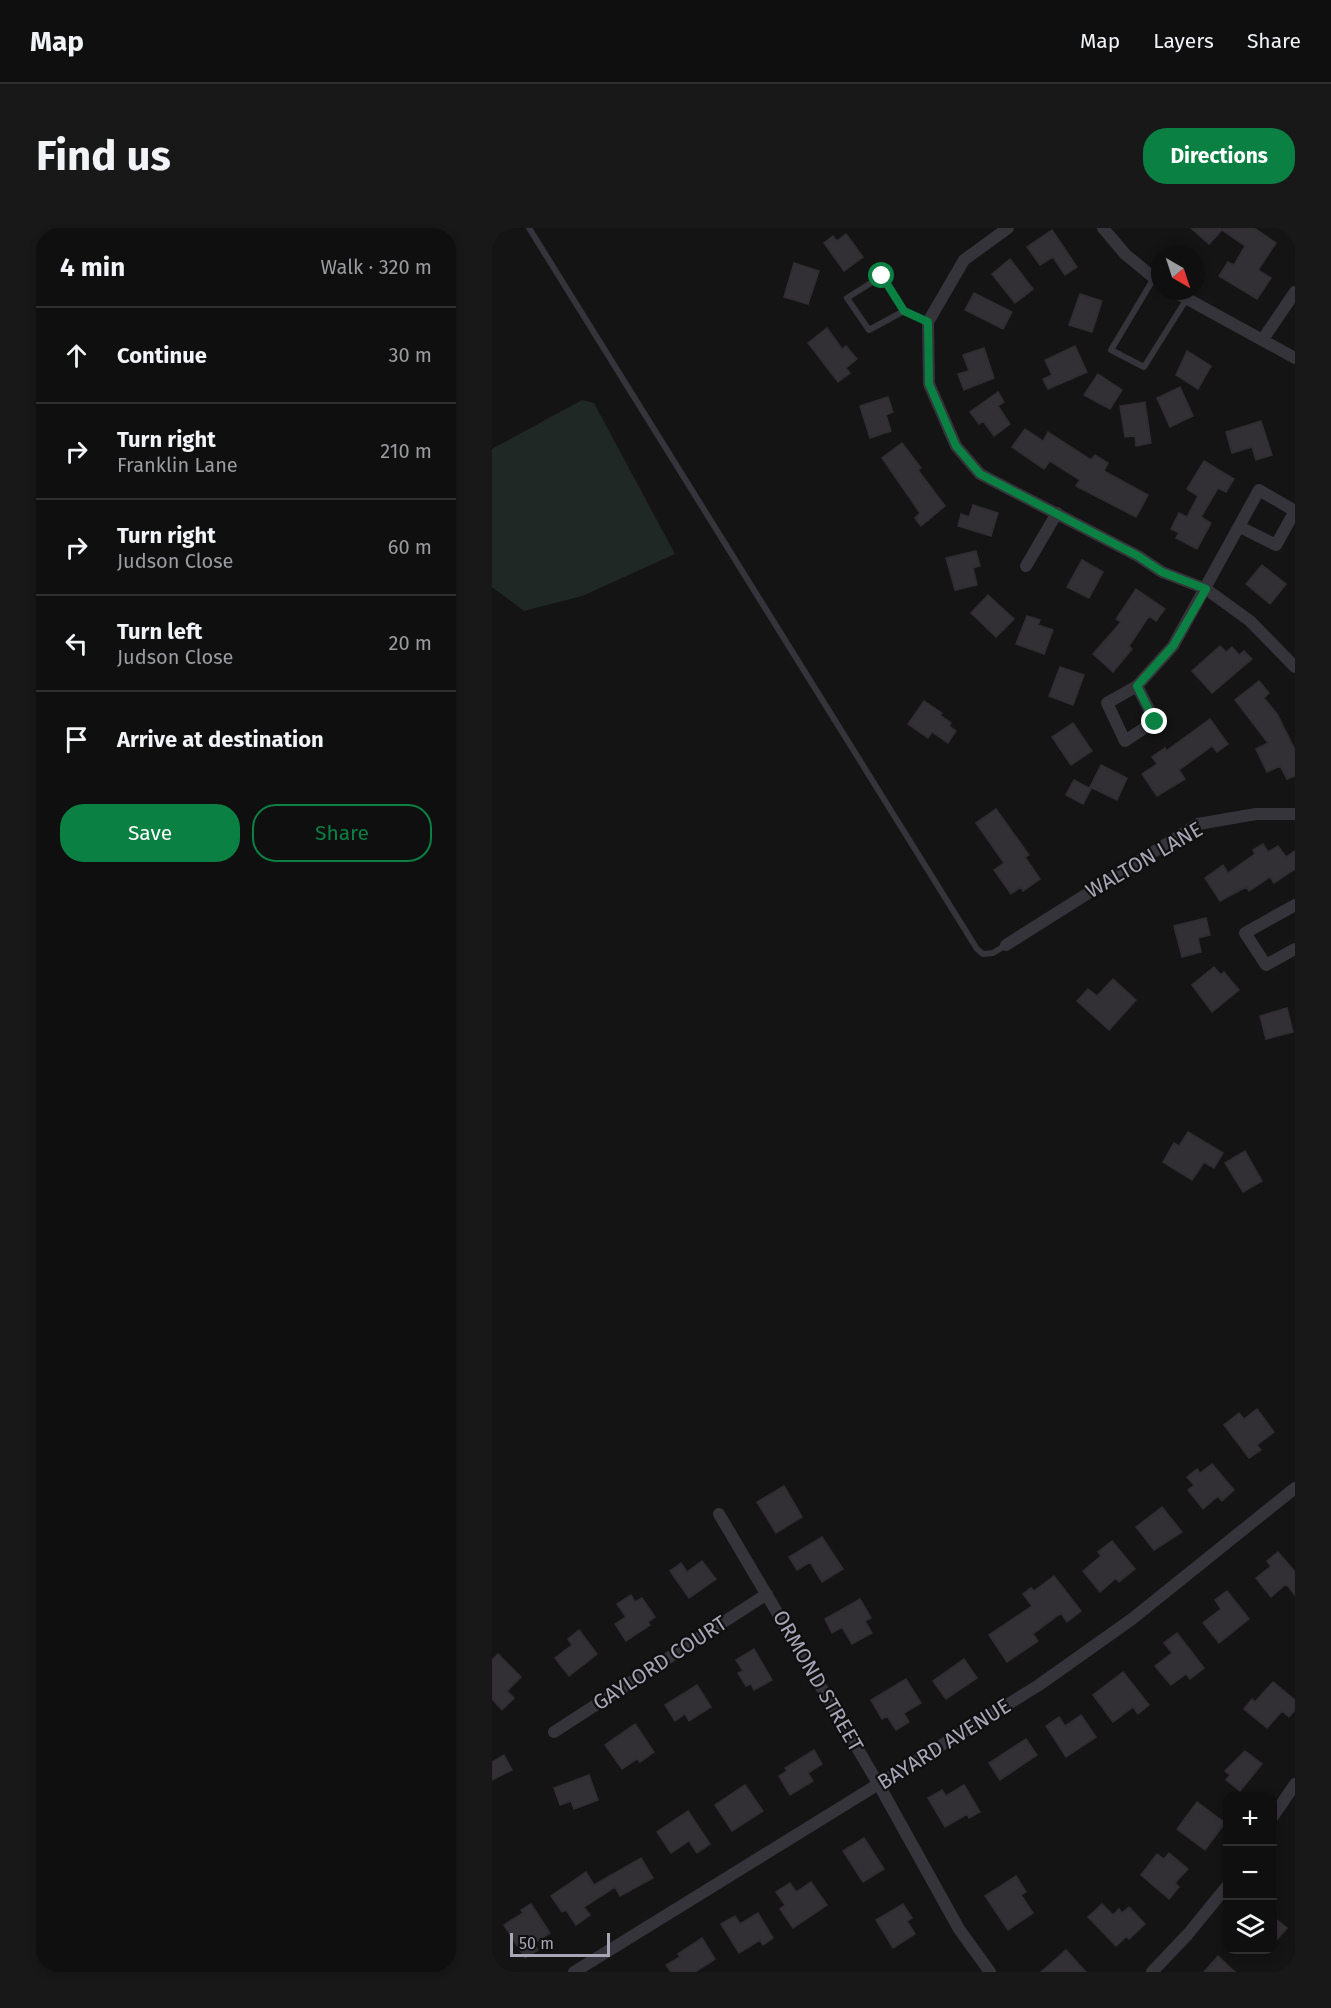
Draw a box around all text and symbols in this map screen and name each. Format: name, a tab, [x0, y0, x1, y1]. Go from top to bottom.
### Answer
text: Map	[30, 25, 84, 58]
text: Map	[1080, 28, 1120, 54]
text: Layers	[1153, 28, 1214, 54]
text: Share	[1247, 28, 1301, 54]
button: Directions	[1143, 128, 1295, 184]
text: Find us	[36, 131, 171, 181]
north arrow	[1151, 246, 1205, 300]
text: 4 min	[60, 252, 125, 283]
text: Walk · 320 m	[321, 255, 432, 279]
route start	[868, 262, 894, 288]
icon: ahead	[60, 339, 93, 372]
text: Continue	[117, 342, 207, 369]
text: 30 m	[388, 343, 432, 367]
text: Turn right	[117, 426, 216, 453]
icon: right	[60, 435, 93, 468]
text: 210 m	[380, 439, 432, 463]
text: Franklin Lane	[117, 453, 238, 477]
text: Turn right	[117, 522, 216, 549]
icon: right	[60, 531, 93, 564]
text: 60 m	[388, 535, 432, 559]
text: Judson Close	[117, 549, 233, 573]
text: Turn left	[117, 618, 202, 645]
icon: left	[60, 627, 93, 660]
text: 20 m	[389, 631, 432, 655]
text: Judson Close	[117, 645, 233, 669]
route end	[1141, 708, 1167, 734]
icon: arrive	[60, 723, 93, 756]
text: Arrive at destination	[117, 726, 324, 753]
button: Save	[60, 804, 240, 862]
button: Share	[252, 804, 432, 862]
street label: WALTON LANE	[1081, 816, 1207, 904]
street label: ORMOND STREET	[767, 1606, 869, 1757]
street label: GAYLORD COURT	[588, 1610, 732, 1716]
street label: BAYARD AVENUE	[873, 1693, 1015, 1795]
map controls	[1223, 1792, 1277, 1954]
button: +	[1223, 1792, 1277, 1846]
button: −	[1223, 1846, 1277, 1900]
button: layers	[1223, 1900, 1277, 1954]
scale bar	[510, 1930, 610, 1958]
text: 50 m	[519, 1934, 554, 1953]

